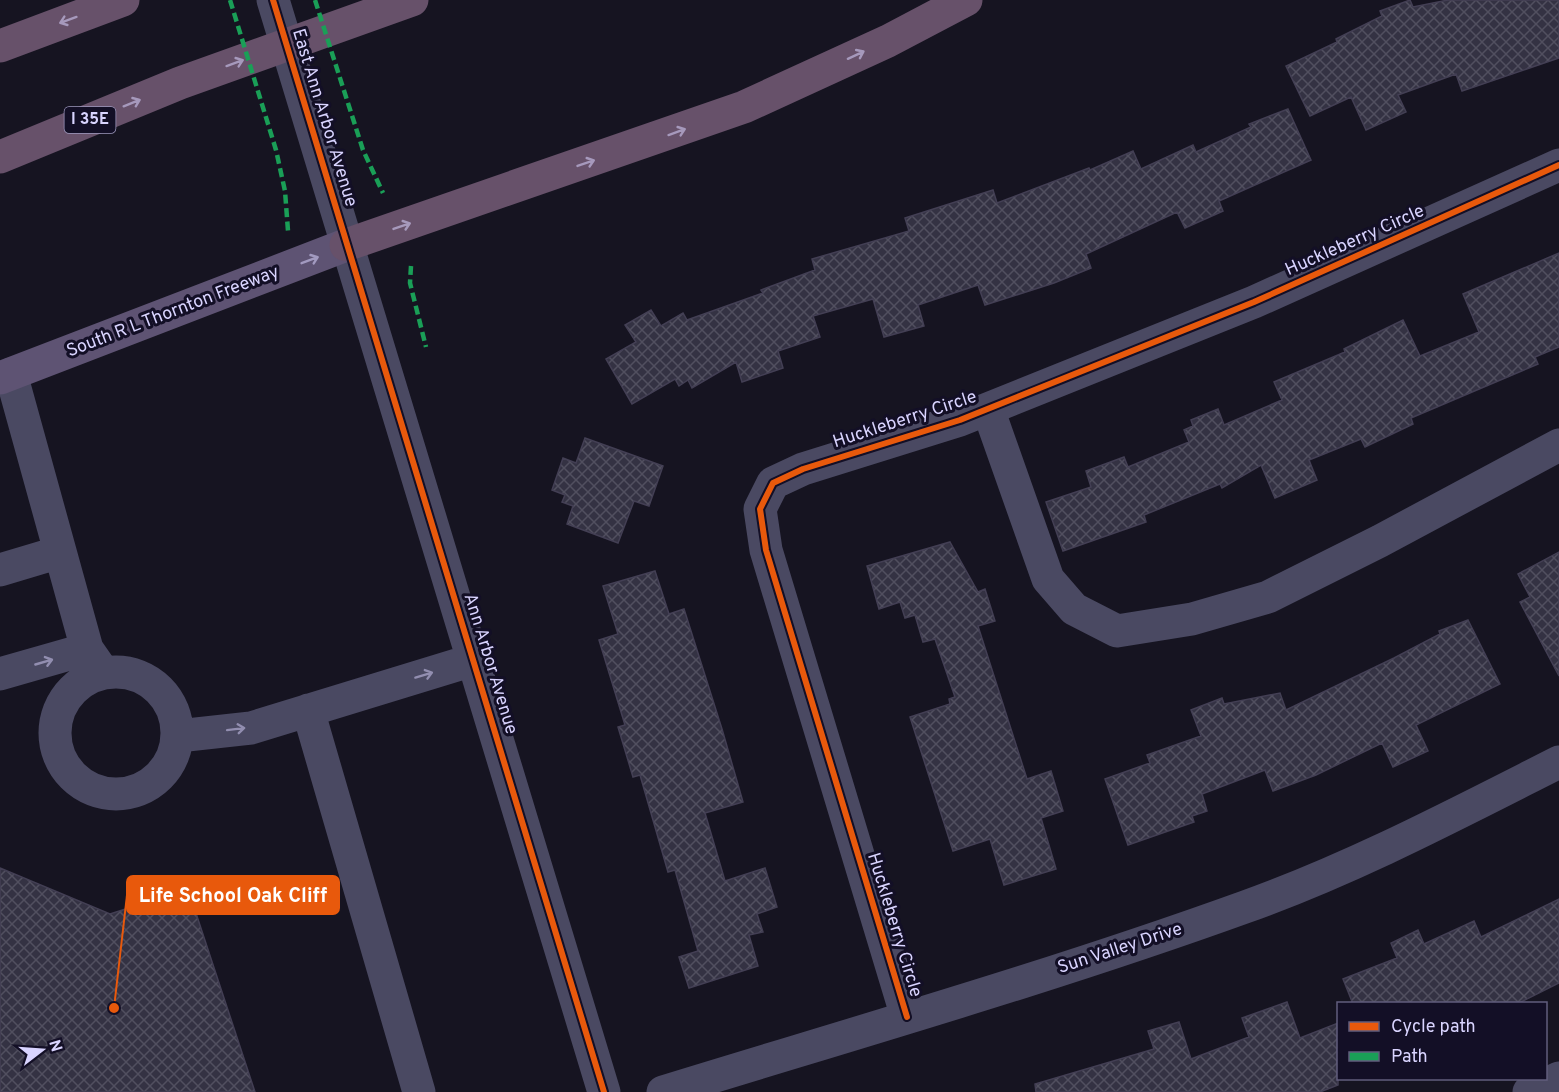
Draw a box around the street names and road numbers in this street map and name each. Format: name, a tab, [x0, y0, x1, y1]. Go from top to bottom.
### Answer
street label: East Ann Arbor Avenue	[286, 26, 362, 210]
road number: I 35E	[64, 107, 116, 133]
street label: Huckleberry Circle	[1282, 200, 1428, 282]
street label: South R L Thornton Freeway	[63, 261, 283, 363]
street label: Huckleberry Circle	[830, 386, 980, 454]
street label: Ann Arbor Avenue	[458, 591, 522, 737]
street label: Huckleberry Circle	[861, 850, 927, 1000]
street label: Sun Valley Drive	[1055, 918, 1185, 980]

